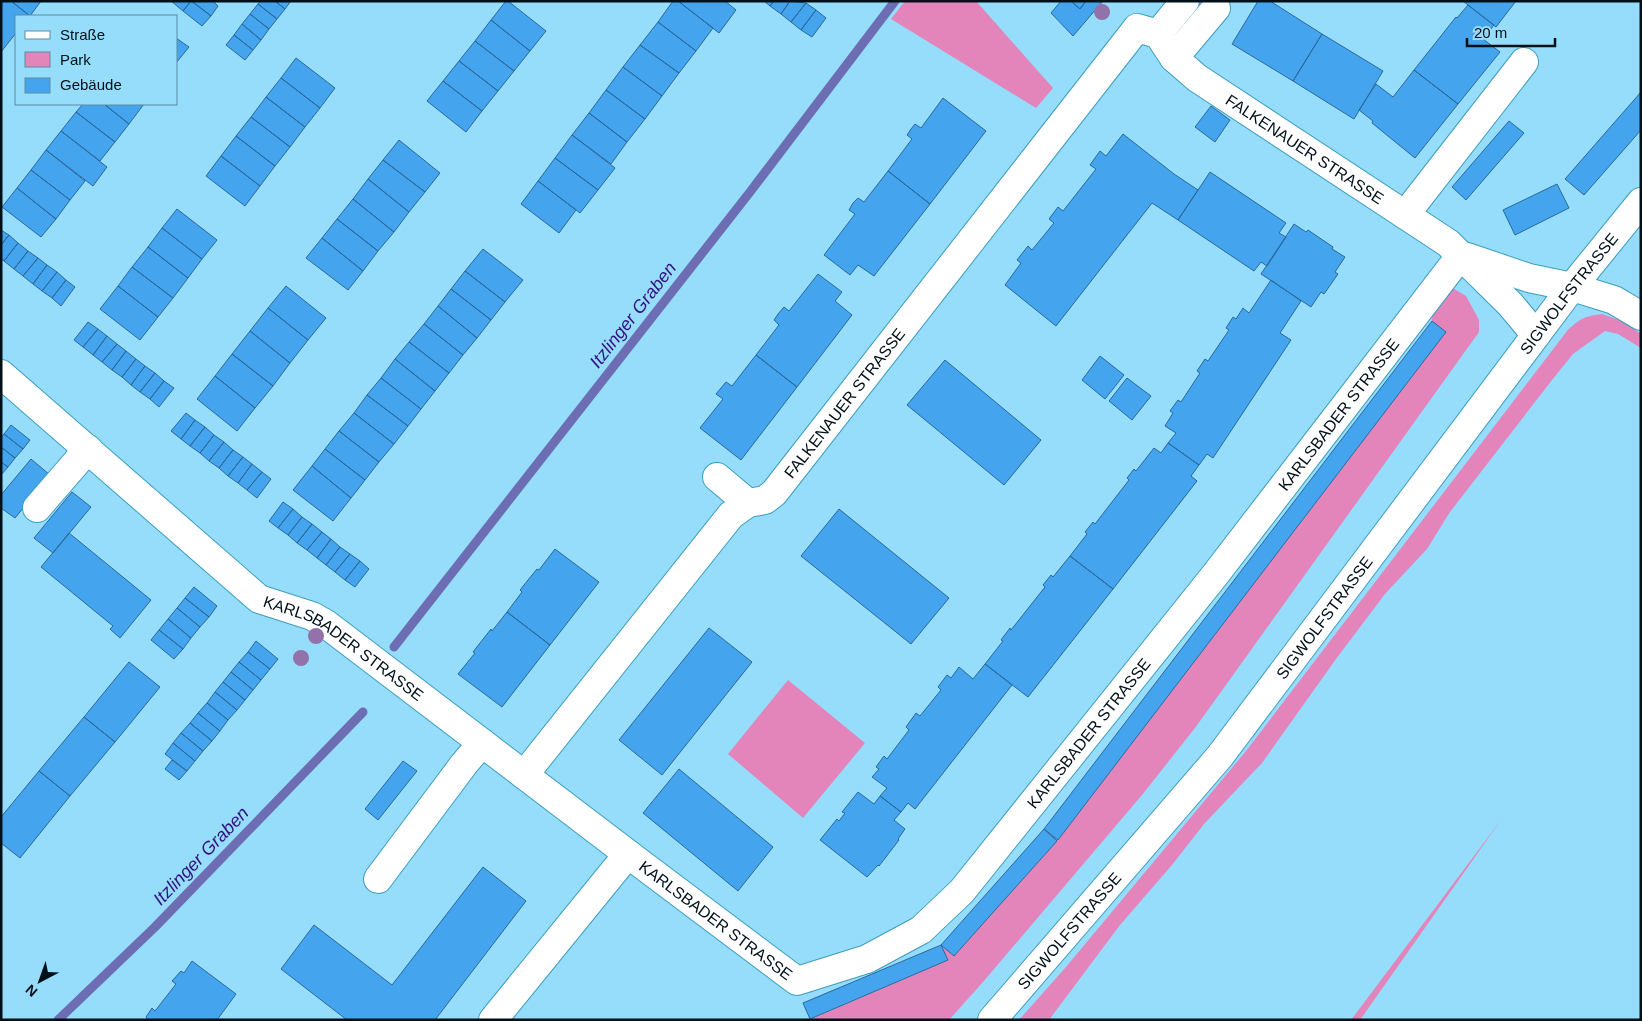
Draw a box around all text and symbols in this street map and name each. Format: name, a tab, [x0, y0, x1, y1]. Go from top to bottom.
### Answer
legend	[15, 15, 178, 105]
scale bar	[1467, 15, 1554, 47]
text: 20 m	[1474, 24, 1507, 41]
text: Straße	[60, 26, 105, 43]
text: Park	[60, 51, 91, 68]
text: Gebäude	[60, 76, 122, 93]
street label: FALKENAUER STRASSE	[1223, 91, 1387, 207]
street label: SIGWOLFSTRASSE	[1516, 230, 1621, 357]
water label: Itzlinger Graben	[586, 258, 680, 372]
street label: FALKENAUER STRASSE	[781, 325, 908, 481]
street label: KARLSBADER STRASSE	[1275, 335, 1402, 494]
street label: SIGWOLFSTRASSE	[1273, 553, 1375, 682]
street label: KARLSBADER STRASSE	[261, 593, 427, 704]
street label: KARLSBADER STRASSE	[1023, 655, 1153, 811]
water label: Itzlinger Graben	[149, 803, 253, 909]
street label: KARLSBADER STRASSE	[636, 857, 796, 983]
street label: SIGWOLFSTRASSE	[1014, 869, 1124, 992]
north arrow	[15, 956, 65, 1006]
text: N	[22, 981, 41, 1000]

